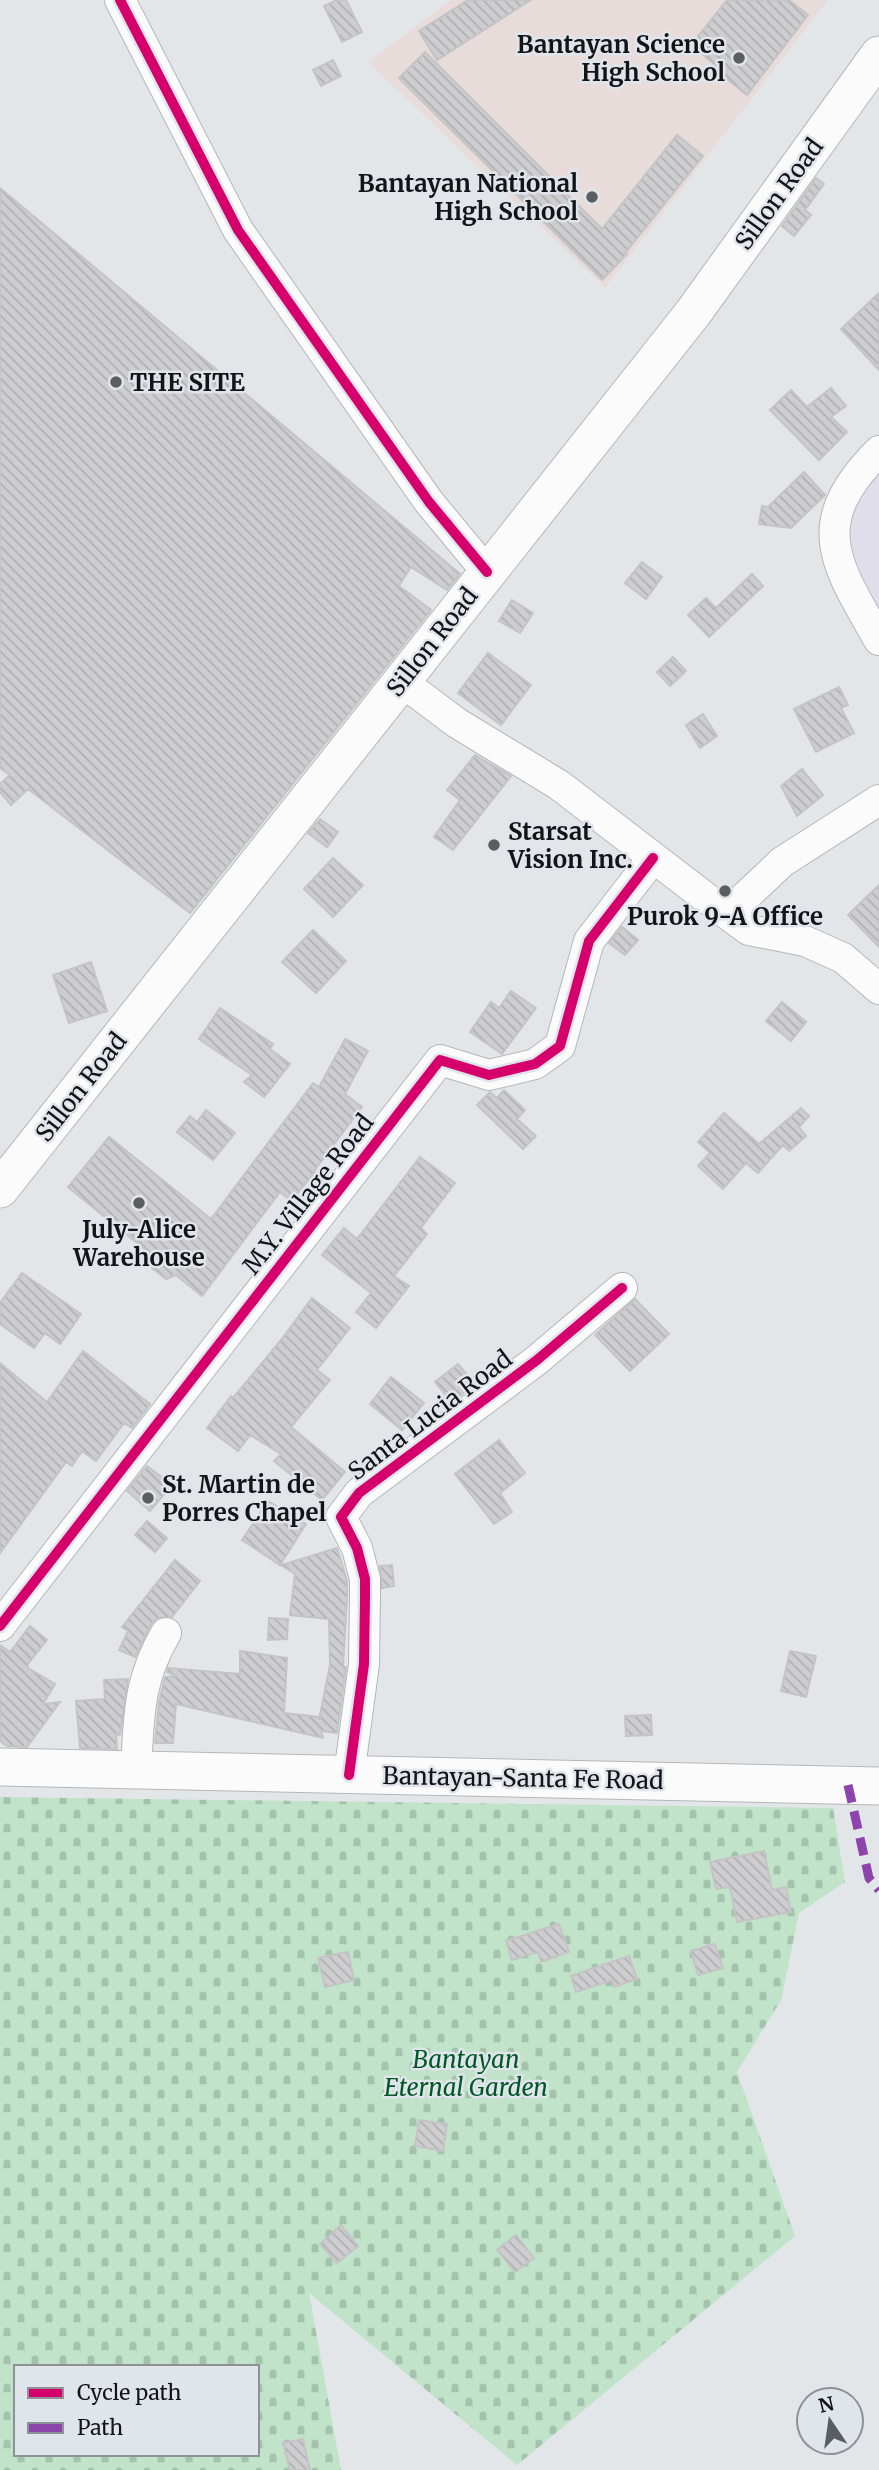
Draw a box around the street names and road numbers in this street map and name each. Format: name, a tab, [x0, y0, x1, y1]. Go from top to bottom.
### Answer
street label: Sillon Road	[728, 132, 830, 256]
street label: Sillon Road	[380, 581, 484, 703]
street label: Sillon Road	[29, 1026, 133, 1148]
street label: M.Y. Village Road	[236, 1108, 380, 1280]
street label: Santa Lucia Road	[342, 1343, 518, 1487]
street label: Bantayan-Santa Fe Road	[382, 1760, 664, 1796]

